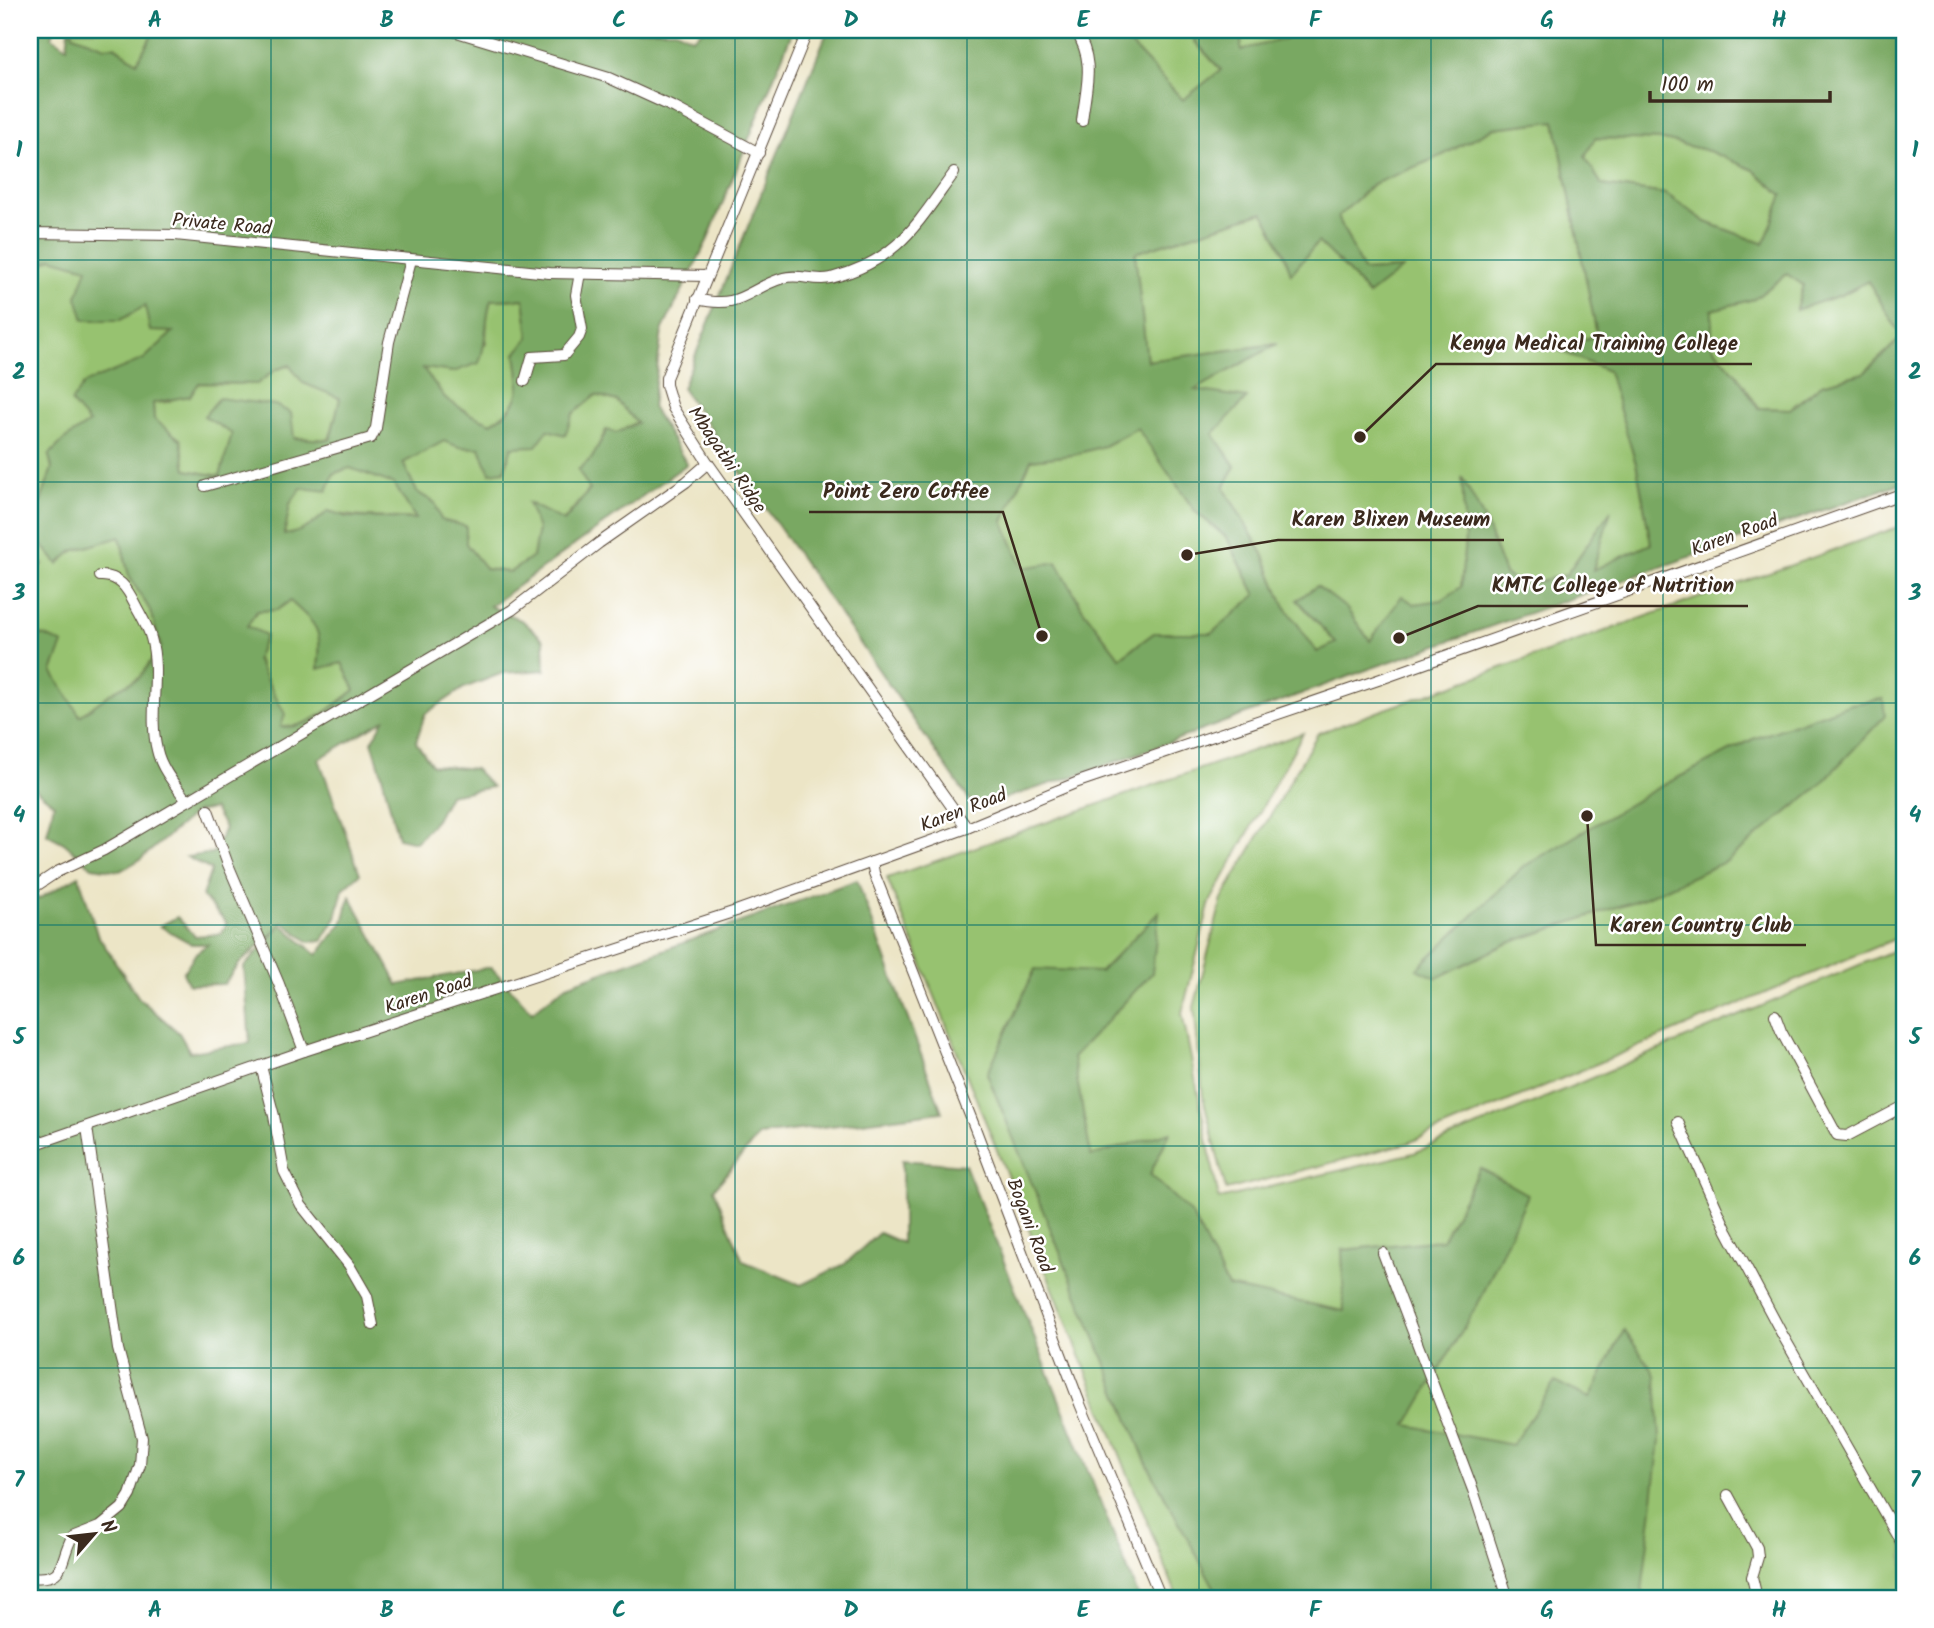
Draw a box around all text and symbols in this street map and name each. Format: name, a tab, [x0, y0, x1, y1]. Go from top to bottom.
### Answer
text: A	[148, 3, 162, 39]
text: B	[380, 3, 394, 39]
text: C	[612, 3, 626, 39]
text: D	[843, 3, 859, 39]
text: E	[1077, 3, 1091, 39]
text: F	[1309, 3, 1323, 39]
text: G	[1540, 3, 1554, 39]
text: H	[1772, 3, 1787, 39]
scale bar	[1650, 60, 1831, 104]
text: 100 m	[1661, 69, 1714, 102]
text: 1	[16, 133, 23, 169]
text: 1	[1912, 133, 1919, 169]
street label: Private Road	[171, 206, 273, 244]
callout: Kenya Medical Training College	[1436, 322, 1752, 364]
text: Kenya Medical Training College	[1450, 328, 1738, 361]
text: 2	[12, 355, 26, 391]
text: 2	[1908, 355, 1922, 391]
street label: Mbagathi Ridge	[679, 400, 774, 520]
callout: Point Zero Coffee	[809, 470, 1003, 512]
text: Point Zero Coffee	[823, 476, 989, 509]
callout: Karen Blixen Museum	[1278, 498, 1504, 540]
text: Karen Blixen Museum	[1292, 504, 1490, 537]
street label: Karen Road	[1687, 506, 1783, 566]
callout: KMTC College of Nutrition	[1478, 564, 1748, 606]
text: KMTC College of Nutrition	[1492, 570, 1734, 603]
text: 3	[12, 576, 26, 612]
text: 3	[1908, 576, 1922, 612]
street label: Karen Road	[916, 780, 1012, 841]
text: 4	[13, 798, 26, 834]
text: 4	[1909, 798, 1922, 834]
callout: Karen Country Club	[1596, 903, 1806, 945]
text: Karen Country Club	[1610, 910, 1792, 943]
street label: Karen Road	[381, 966, 477, 1023]
text: 5	[12, 1020, 27, 1056]
text: 5	[1908, 1020, 1923, 1056]
street label: Bogani Road	[997, 1174, 1061, 1278]
text: 6	[13, 1241, 25, 1277]
text: 6	[1909, 1241, 1921, 1277]
text: 7	[14, 1463, 26, 1499]
text: 7	[1910, 1463, 1922, 1499]
north arrow	[60, 1498, 130, 1568]
text: N	[91, 1515, 123, 1539]
text: A	[148, 1593, 162, 1628]
text: B	[380, 1593, 394, 1628]
text: C	[612, 1593, 626, 1628]
text: D	[843, 1593, 859, 1628]
text: E	[1077, 1593, 1091, 1628]
text: F	[1309, 1593, 1323, 1628]
text: G	[1540, 1593, 1554, 1628]
text: H	[1772, 1593, 1787, 1628]

